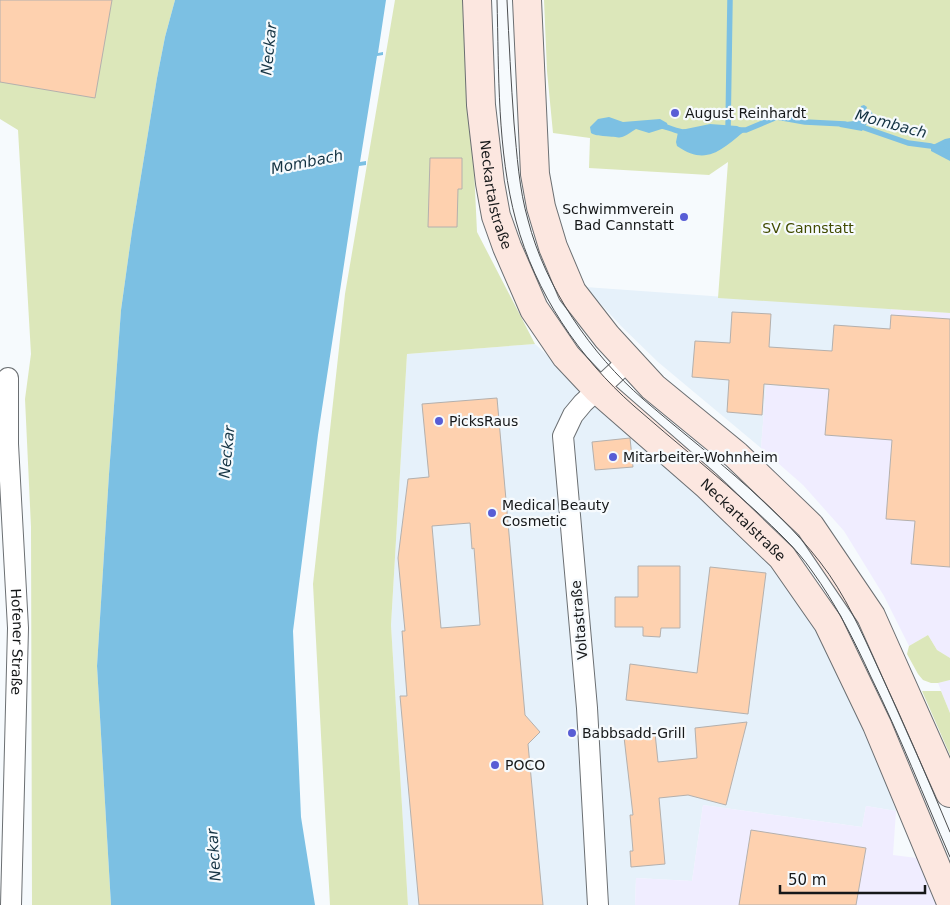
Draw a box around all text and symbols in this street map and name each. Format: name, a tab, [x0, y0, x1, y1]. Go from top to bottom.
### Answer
water label: Neckar	[257, 21, 281, 76]
place label: August Reinhardt	[685, 105, 807, 121]
water label: Mombach	[853, 106, 929, 142]
marker: August Reinhardt	[669, 107, 681, 119]
street label: Neckartalstraße	[477, 139, 515, 251]
water label: Mombach	[269, 146, 345, 178]
place label: Schwimmverein Bad Cannstatt	[562, 201, 675, 233]
marker: Schwimmverein Bad Cannstatt	[678, 211, 690, 223]
park label: SV Cannstatt	[762, 220, 854, 236]
place label: PicksRaus	[449, 413, 518, 429]
marker: PicksRaus	[433, 415, 445, 427]
water label: Neckar	[215, 424, 239, 479]
place label: Mitarbeiter-Wohnheim	[623, 449, 778, 465]
marker: Mitarbeiter-Wohnheim	[607, 451, 619, 463]
street label: Neckartalstraße	[698, 475, 789, 564]
place label: Medical Beauty Cosmetic	[502, 497, 610, 529]
marker: Medical Beauty Cosmetic	[486, 507, 498, 519]
street label: Voltastraße	[568, 580, 590, 660]
street label: Hofener Straße	[8, 588, 26, 695]
place label: Babbsadd-Grill	[582, 725, 685, 741]
marker: Babbsadd-Grill	[566, 727, 578, 739]
place label: POCO	[505, 757, 545, 773]
marker: POCO	[489, 759, 501, 771]
water label: Neckar	[203, 827, 225, 882]
scale bar	[780, 862, 925, 894]
text: 50 m	[788, 871, 826, 889]

